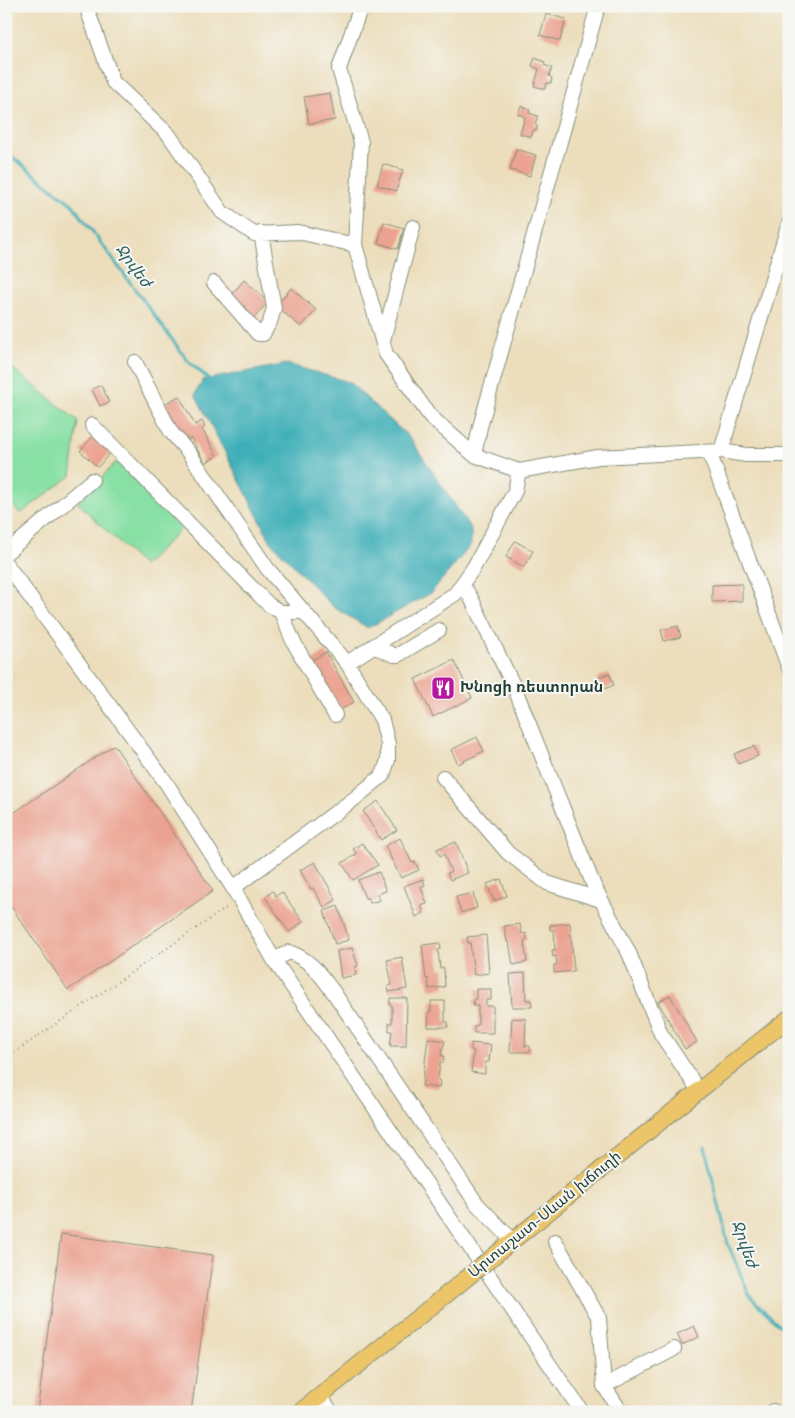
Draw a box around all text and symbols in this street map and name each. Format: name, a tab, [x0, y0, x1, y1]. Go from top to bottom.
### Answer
water label: Ջրվեժ	[110, 240, 157, 294]
restaurant icon: Խնոցի ռեստորան	[430, 675, 456, 701]
place label: Խնոցի ռեստորան	[460, 678, 603, 698]
street label: Արտաշատ-Սևան խճուղի	[464, 1147, 626, 1283]
water label: Ջրվեժ	[726, 1218, 763, 1273]

